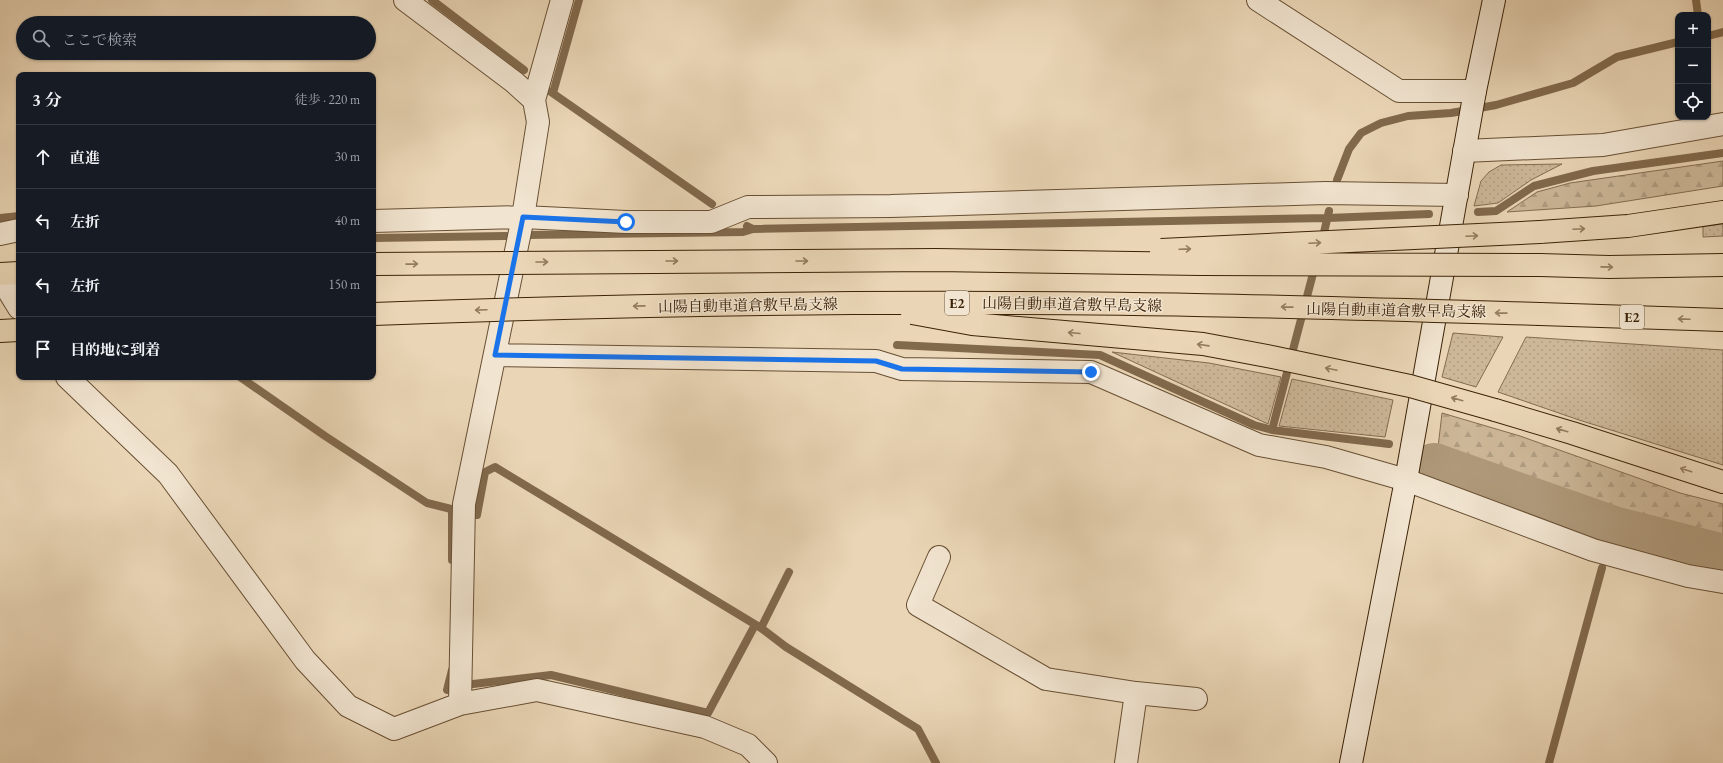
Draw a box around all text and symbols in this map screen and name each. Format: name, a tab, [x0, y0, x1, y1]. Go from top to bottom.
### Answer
map controls	[1675, 12, 1711, 120]
button: +	[1675, 12, 1711, 48]
search box	[16, 16, 376, 60]
icon: search	[30, 27, 52, 49]
text: ここで検索	[62, 30, 137, 49]
button: −	[1675, 48, 1711, 84]
button: locate	[1675, 84, 1711, 120]
text: 3 分	[32, 89, 62, 111]
text: 徒歩 · 220 m	[295, 91, 360, 108]
icon: ahead	[32, 146, 54, 168]
text: 直進	[70, 148, 100, 167]
text: 30 m	[335, 148, 360, 165]
icon: left	[32, 210, 54, 232]
text: 左折	[70, 212, 100, 231]
text: 40 m	[335, 212, 360, 229]
route start	[617, 213, 635, 231]
one-way arrow	[1572, 226, 1585, 233]
one-way arrow	[1465, 232, 1478, 240]
one-way arrow	[1308, 240, 1321, 247]
one-way arrow	[1178, 245, 1191, 253]
one-way arrow	[665, 257, 678, 265]
one-way arrow	[795, 257, 808, 264]
one-way arrow	[535, 258, 548, 266]
one-way arrow	[405, 260, 418, 268]
one-way arrow	[1600, 263, 1613, 271]
icon: left	[32, 274, 54, 296]
text: 左折	[70, 276, 100, 295]
text: 150 m	[329, 276, 360, 293]
road number: E2	[945, 291, 969, 315]
street label: 山陽自動車道倉敷早島支線	[982, 293, 1162, 315]
street label: 山陽自動車道倉敷早島支線	[658, 294, 838, 316]
street label: 山陽自動車道倉敷早島支線	[1306, 299, 1486, 321]
one-way arrow	[633, 303, 646, 310]
one-way arrow	[1281, 303, 1294, 311]
road number: E2	[1620, 305, 1644, 329]
one-way arrow	[475, 306, 488, 314]
one-way arrow	[1495, 309, 1508, 316]
one-way arrow	[1678, 315, 1691, 323]
one-way arrow	[1068, 329, 1081, 336]
icon: arrive	[32, 338, 54, 360]
text: 目的地に到着	[70, 340, 160, 359]
one-way arrow	[1197, 341, 1210, 349]
route end	[1082, 363, 1100, 381]
one-way arrow	[1325, 364, 1338, 372]
one-way arrow	[1451, 395, 1464, 402]
one-way arrow	[1556, 426, 1569, 433]
one-way arrow	[1680, 466, 1693, 473]

